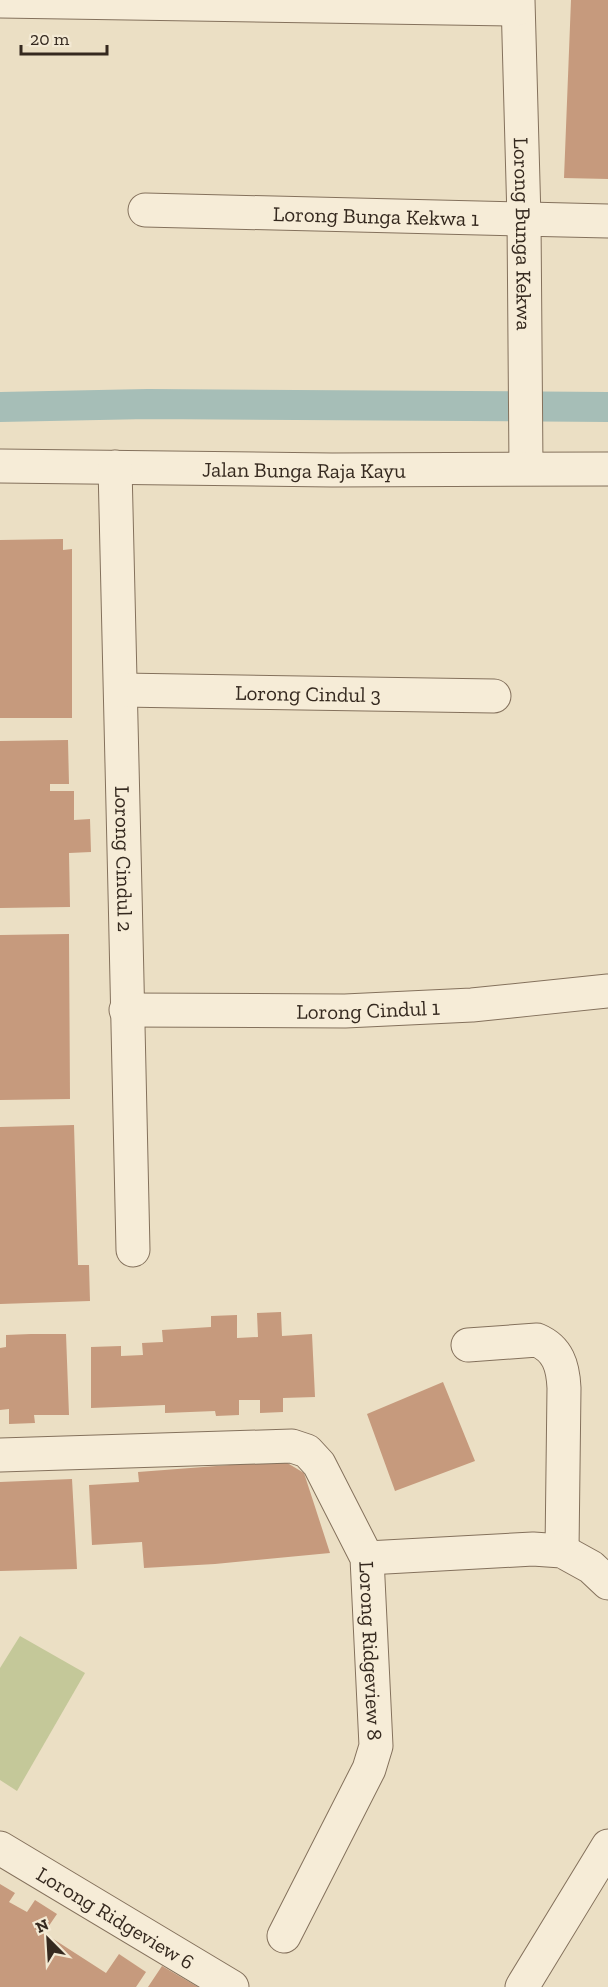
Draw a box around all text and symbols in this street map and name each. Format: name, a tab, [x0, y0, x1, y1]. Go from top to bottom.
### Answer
scale bar	[21, 18, 106, 56]
text: 20 m	[30, 28, 70, 50]
street label: Lorong Bunga Kekwa	[509, 137, 537, 331]
street label: Lorong Bunga Kekwa 1	[273, 201, 479, 230]
street label: Jalan Bunga Raja Kayu	[202, 456, 406, 483]
street label: Lorong Cindul 3	[235, 679, 381, 707]
street label: Lorong Cindul 2	[110, 786, 138, 932]
street label: Lorong Cindul 1	[296, 994, 440, 1024]
street label: Lorong Ridgeview 8	[355, 1560, 388, 1741]
street label: Lorong Ridgeview 6	[32, 1861, 199, 1974]
north arrow	[18, 1909, 78, 1969]
text: N	[33, 1915, 52, 1937]

